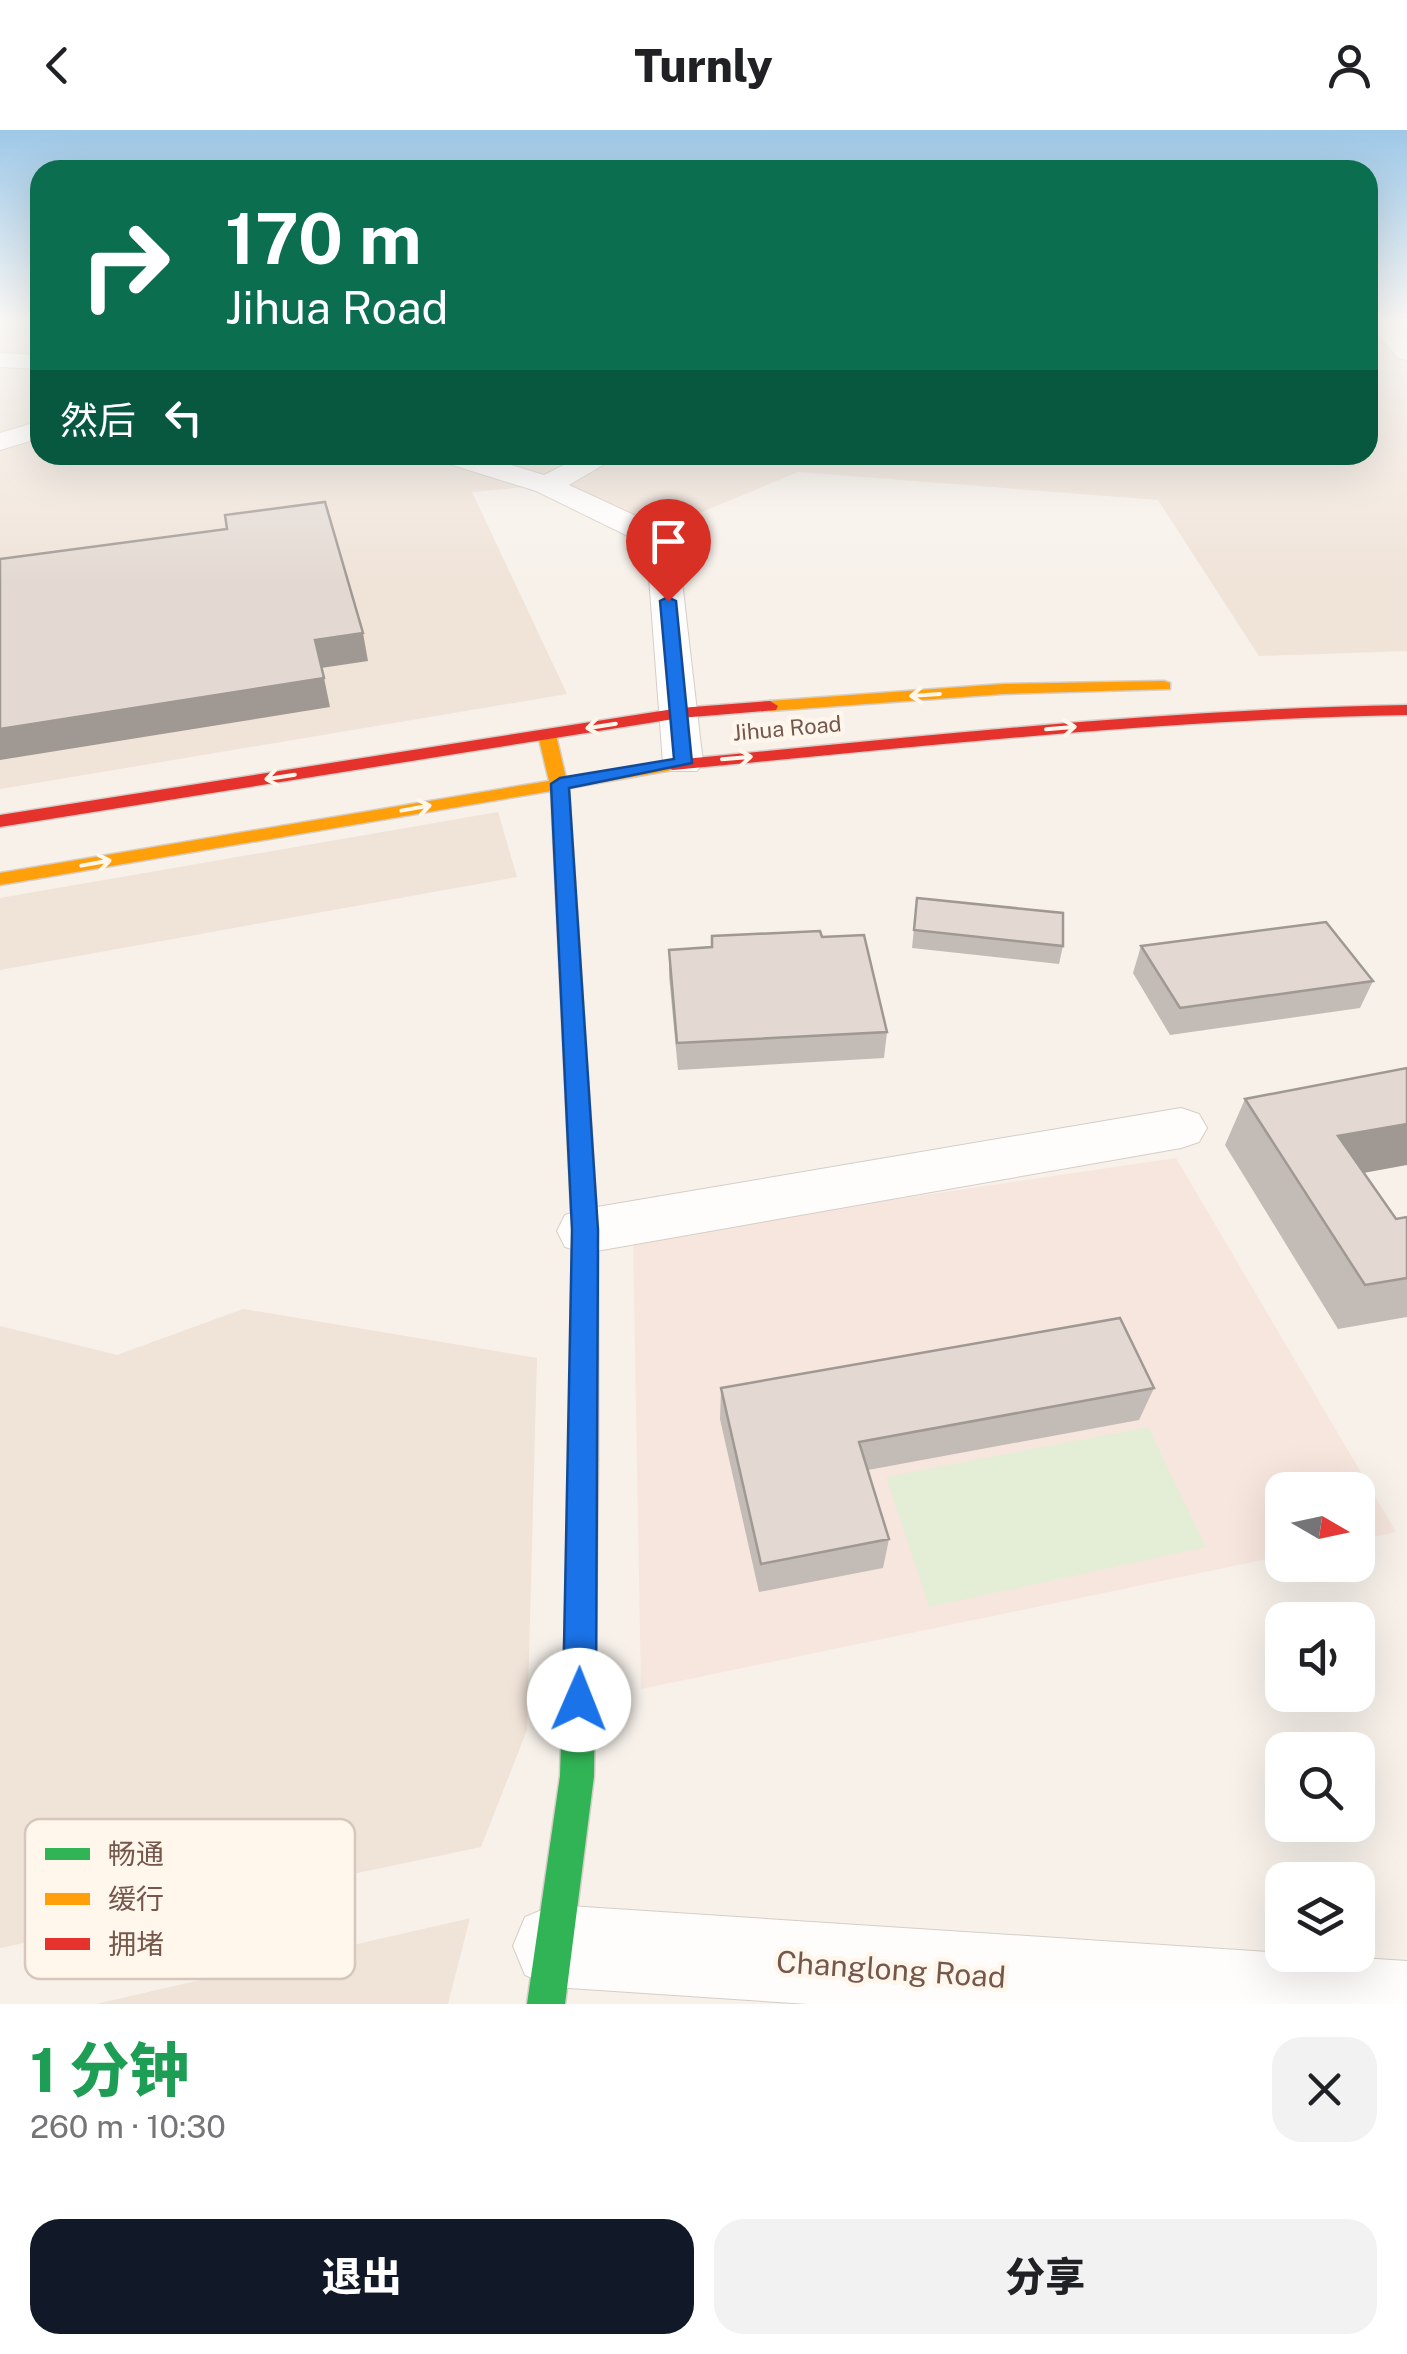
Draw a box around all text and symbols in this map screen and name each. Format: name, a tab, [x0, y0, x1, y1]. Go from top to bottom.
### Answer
icon: back	[30, 38, 85, 93]
icon: person	[1322, 38, 1377, 93]
text: Turnly	[634, 39, 773, 92]
text: 170 m	[225, 197, 422, 280]
icon: right	[60, 200, 190, 330]
text: Jihua Road	[225, 281, 448, 334]
icon: left	[156, 390, 211, 445]
text: 然后	[60, 398, 136, 443]
pin	[626, 499, 711, 602]
icon: arrive	[641, 514, 696, 569]
one-way arrow	[909, 686, 941, 705]
street label: Jihua Road	[731, 710, 843, 746]
one-way arrow	[586, 717, 618, 736]
one-way arrow	[1045, 719, 1077, 738]
one-way arrow	[721, 748, 753, 767]
one-way arrow	[265, 768, 297, 786]
one-way arrow	[400, 798, 432, 817]
one-way arrow	[79, 853, 112, 872]
north arrow	[1265, 1472, 1375, 1582]
map controls	[1265, 1472, 1375, 1972]
button: sound	[1265, 1602, 1375, 1712]
position arrow	[527, 1648, 631, 1752]
button: search	[1265, 1732, 1375, 1842]
legend	[25, 1819, 355, 1979]
text: 畅通	[108, 1837, 164, 1870]
button: layers	[1265, 1862, 1375, 1972]
text: 缓行	[108, 1882, 164, 1915]
text: 拥堵	[108, 1927, 164, 1960]
street label: Changlong Road	[775, 1943, 1007, 1995]
text: 1 分钟	[30, 2035, 189, 2106]
button: close	[1272, 2037, 1377, 2142]
text: 260 m · 10:30	[30, 2108, 226, 2145]
button: 退出	[30, 2219, 694, 2334]
button: 分享	[714, 2219, 1377, 2334]

